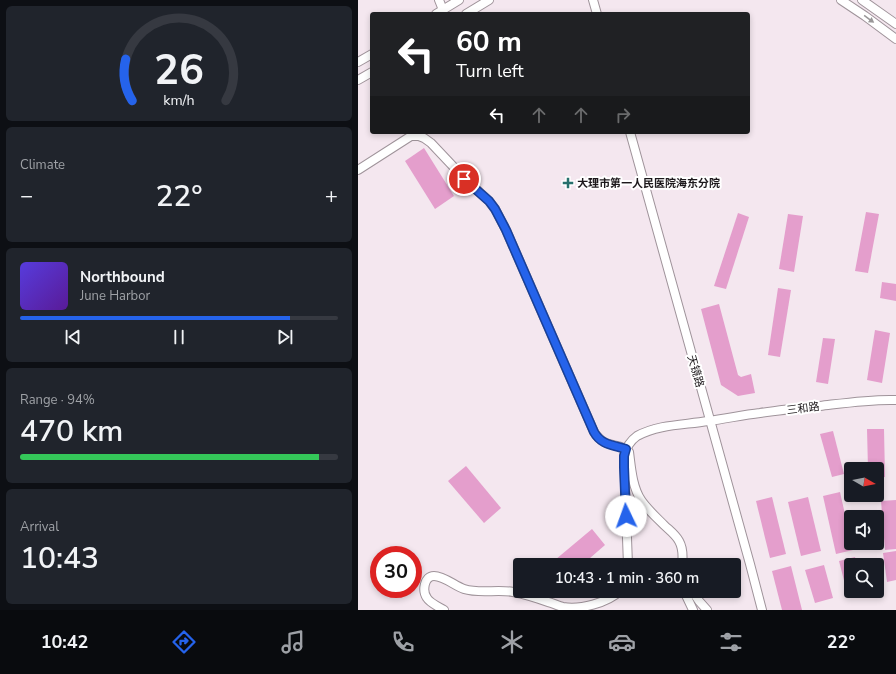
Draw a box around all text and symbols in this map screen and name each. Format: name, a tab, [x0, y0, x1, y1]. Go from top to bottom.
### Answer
one-way arrow	[863, 15, 874, 23]
text: 60 m	[456, 23, 522, 61]
icon: left	[390, 28, 442, 80]
text: 26	[154, 42, 204, 99]
text: Turn left	[456, 59, 524, 83]
text: km/h	[163, 91, 195, 110]
icon: left	[486, 104, 508, 126]
icon: ahead	[528, 104, 550, 126]
icon: ahead	[570, 104, 592, 126]
icon: right	[612, 104, 634, 126]
text: Climate	[20, 156, 65, 174]
pin	[447, 162, 481, 196]
icon: arrive	[453, 168, 475, 190]
text: 22°	[155, 176, 203, 217]
place label: 大理市第一人民医院海东分院	[577, 176, 720, 191]
marker: 大理市第一人民医院海东分院	[562, 177, 574, 189]
text: −	[20, 181, 33, 211]
text: +	[325, 181, 338, 211]
text: Northbound	[80, 267, 165, 287]
text: June Harbor	[80, 287, 150, 305]
icon: previous	[62, 326, 84, 348]
icon: pause	[168, 326, 190, 348]
icon: next	[274, 326, 296, 348]
street label: 天镜路	[684, 353, 707, 389]
text: Range · 94%	[20, 391, 95, 409]
street label: 三和路	[786, 399, 820, 418]
text: 470 km	[20, 411, 123, 452]
north arrow	[844, 462, 884, 502]
map controls	[844, 462, 884, 598]
position arrow	[605, 495, 647, 537]
button: sound	[844, 510, 884, 550]
text: Arrival	[20, 518, 59, 536]
text: 10:43	[20, 538, 99, 579]
speed limit sign: 30	[370, 546, 422, 598]
button: search	[844, 558, 884, 598]
text: 10:43 · 1 min · 360 m	[555, 568, 699, 588]
icon: directions	[170, 628, 198, 656]
icon: music	[279, 628, 307, 656]
icon: phone	[389, 628, 417, 656]
icon: climate	[498, 628, 526, 656]
icon: car	[608, 628, 636, 656]
icon: filters	[717, 628, 745, 656]
text: 10:42	[41, 630, 88, 654]
text: 22°	[827, 630, 855, 654]

